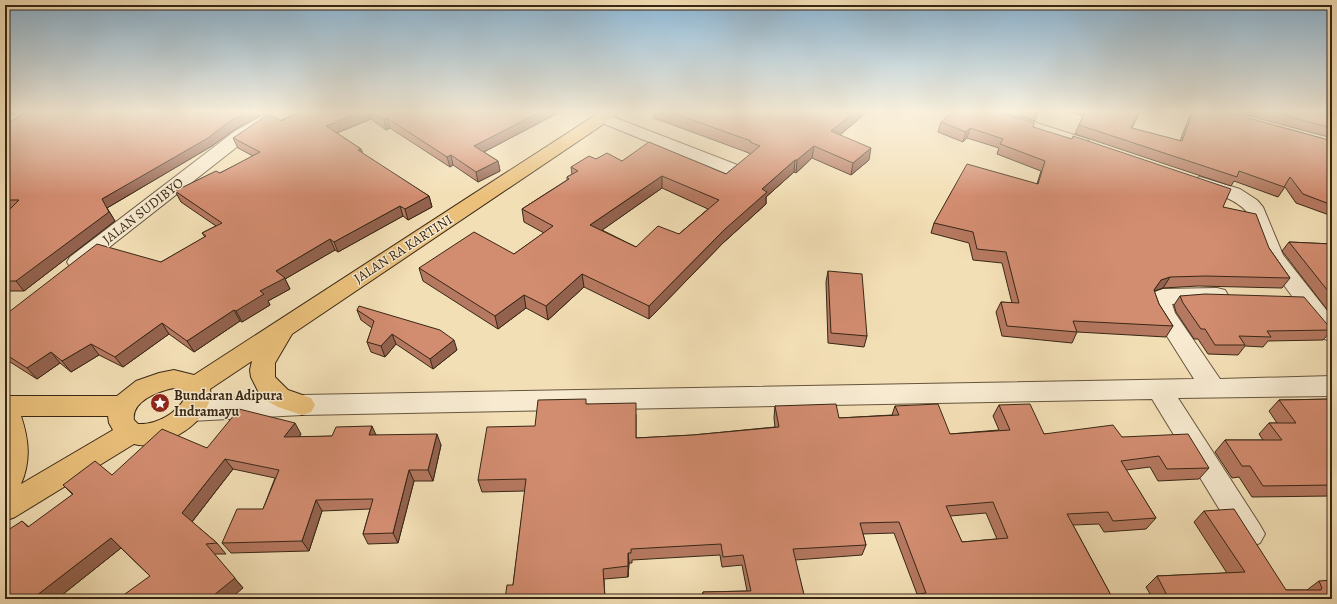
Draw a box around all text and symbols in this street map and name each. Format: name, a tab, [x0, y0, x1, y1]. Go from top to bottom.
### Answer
street label: JALAN SUDIBYO	[98, 173, 188, 249]
street label: JALAN RA KARTINI	[350, 210, 456, 288]
place label: Bundaran Adipura Indramayu	[174, 386, 283, 421]
place icon: Bundaran Adipura Indramayu	[149, 392, 171, 414]

